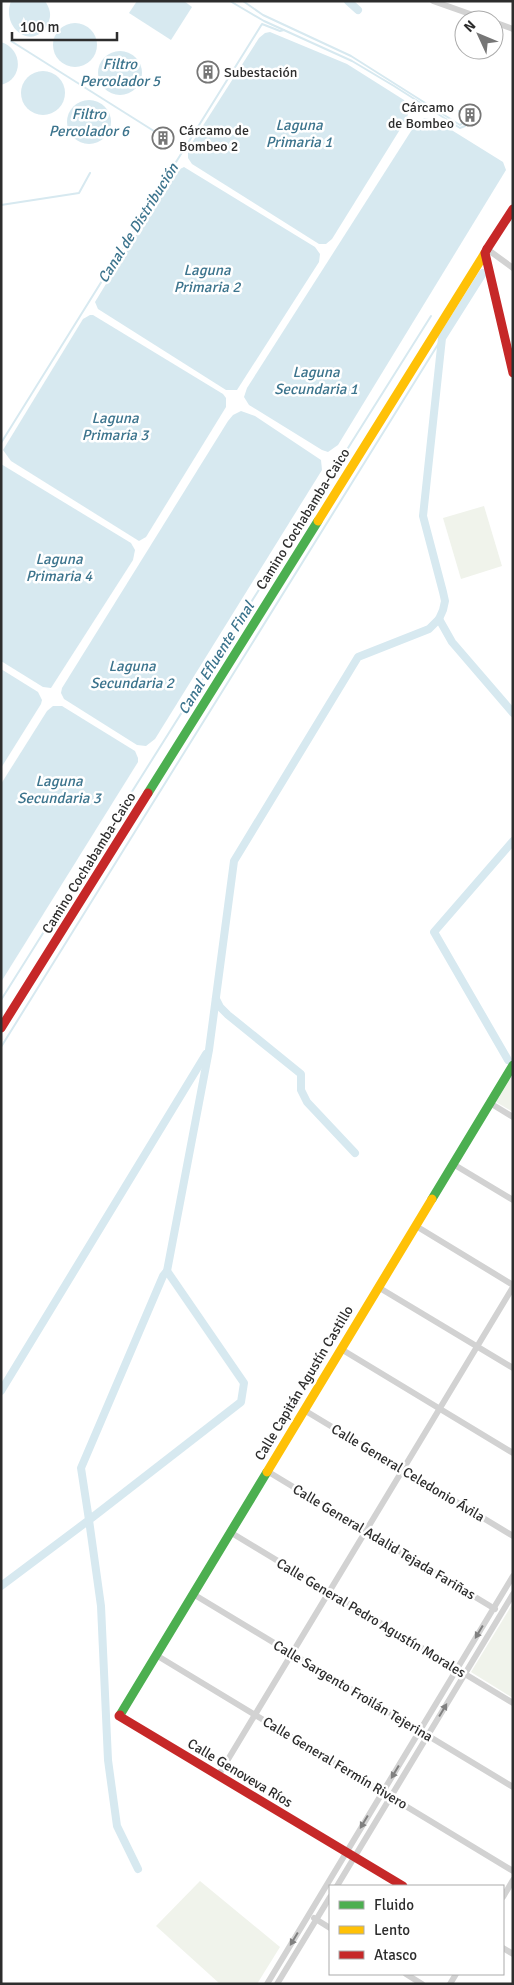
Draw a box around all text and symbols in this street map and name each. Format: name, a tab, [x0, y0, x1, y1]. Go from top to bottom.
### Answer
scale bar	[12, 10, 118, 42]
north arrow	[454, 10, 504, 60]
text: N	[461, 17, 480, 36]
text: 100 m	[20, 18, 60, 36]
water label: Filtro Percolador 5	[80, 55, 162, 90]
building icon: Subestación	[196, 60, 220, 84]
place label: Subestación	[224, 64, 297, 81]
place label: Cárcamo de Bombeo	[388, 99, 454, 132]
building icon: Cárcamo de Bombeo	[458, 103, 482, 127]
water label: Filtro Percolador 6	[49, 105, 131, 140]
water label: Laguna Primaria 1	[266, 116, 332, 151]
place label: Cárcamo de Bombeo 2	[179, 122, 249, 155]
building icon: Cárcamo de Bombeo 2	[151, 126, 175, 150]
water label: Canal de Distribución	[94, 159, 183, 286]
water label: Laguna Primaria 2	[174, 261, 241, 296]
water label: Laguna Secundaria 1	[274, 363, 358, 398]
water label: Laguna Primaria 3	[82, 409, 150, 444]
street label: Camino Cochabamba-Caico	[252, 445, 354, 593]
water label: Laguna Primaria 4	[26, 550, 93, 585]
water label: Canal Efluente Final	[174, 597, 259, 718]
water label: Laguna Secundaria 2	[90, 657, 175, 692]
water label: Laguna Secundaria 3	[17, 772, 103, 807]
street label: Camino Cochabamba-Caico	[38, 789, 140, 937]
street label: Calle Capitán Agustín Castillo	[251, 1303, 357, 1463]
street label: Calle General Celedonio Ávila	[328, 1420, 488, 1526]
street label: Calle General Adalid Tejada Fariñas	[290, 1481, 478, 1603]
street label: Calle General Pedro Agustín Morales	[273, 1555, 469, 1681]
one-way arrow	[474, 1626, 483, 1639]
street label: Calle Sargento Froilán Tejerina	[270, 1637, 436, 1745]
one-way arrow	[438, 1704, 447, 1717]
street label: Calle General Fermín Rivero	[260, 1713, 410, 1813]
street label: Calle Genoveva Ríos	[184, 1735, 296, 1811]
one-way arrow	[390, 1765, 399, 1778]
one-way arrow	[360, 1816, 369, 1829]
legend	[329, 1885, 504, 1975]
text: Fluido	[374, 1896, 414, 1914]
text: Lento	[374, 1921, 410, 1939]
one-way arrow	[289, 1933, 298, 1946]
text: Atasco	[374, 1946, 417, 1964]

